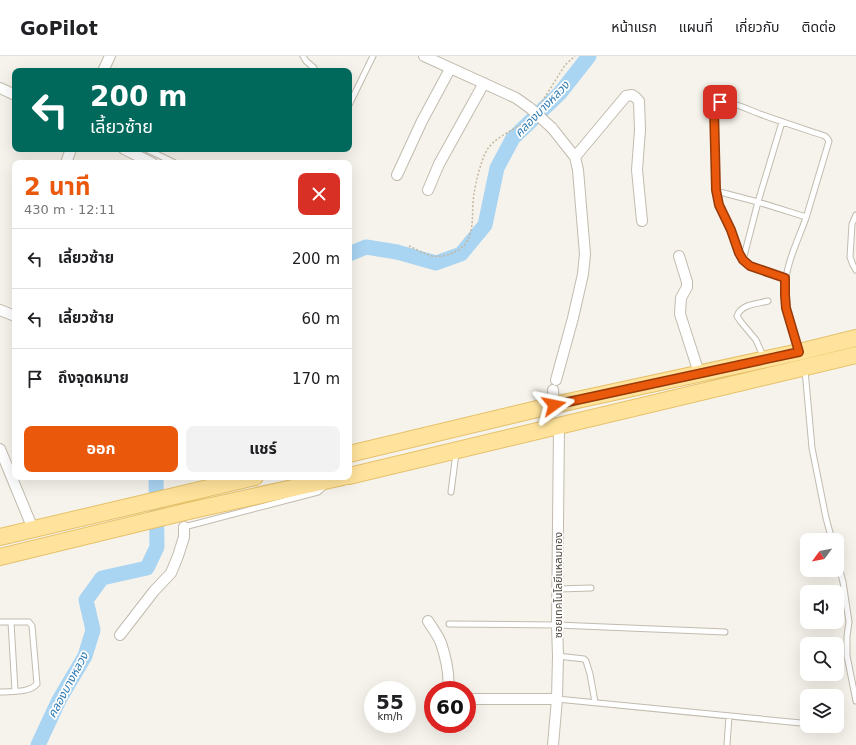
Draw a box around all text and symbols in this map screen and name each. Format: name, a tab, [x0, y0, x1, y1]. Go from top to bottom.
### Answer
text: GoPilot	[20, 17, 98, 39]
text: หน้าแรก	[611, 19, 657, 35]
text: แผนที่	[679, 19, 713, 35]
text: เกี่ยวกับ	[735, 19, 780, 35]
text: ติดต่อ	[802, 19, 836, 35]
water label: คลองบางหลวง	[512, 78, 573, 140]
text: 200 m	[90, 80, 187, 113]
icon: left	[24, 84, 76, 136]
pin	[703, 85, 737, 119]
icon: arrive	[709, 91, 731, 113]
text: เลี้ยวซ้าย	[90, 116, 153, 137]
text: 2 นาที	[24, 173, 90, 201]
button: close	[298, 173, 340, 215]
text: 430 m · 12:11	[24, 202, 115, 217]
icon: left	[24, 248, 46, 270]
text: เลี้ยวซ้าย	[58, 249, 114, 267]
text: 200 m	[292, 250, 340, 268]
icon: left	[24, 308, 46, 330]
text: เลี้ยวซ้าย	[58, 309, 114, 327]
text: 60 m	[302, 310, 340, 328]
icon: arrive	[24, 368, 46, 390]
text: ถึงจุดหมาย	[58, 369, 129, 387]
text: 170 m	[292, 370, 340, 388]
position arrow	[533, 384, 575, 426]
button: ออก	[24, 426, 178, 472]
button: แชร์	[186, 426, 340, 472]
street label: ซอยเทคโนโลยีแหลมทอง	[552, 532, 565, 638]
north arrow	[800, 533, 844, 577]
map controls	[800, 533, 844, 733]
button: sound	[800, 585, 844, 629]
button: search	[800, 637, 844, 681]
water label: คลองบางหลวง	[45, 649, 91, 720]
speed limit sign: 60	[424, 681, 476, 733]
button: layers	[800, 689, 844, 733]
text: 55	[376, 690, 404, 714]
text: km/h	[377, 711, 403, 722]

